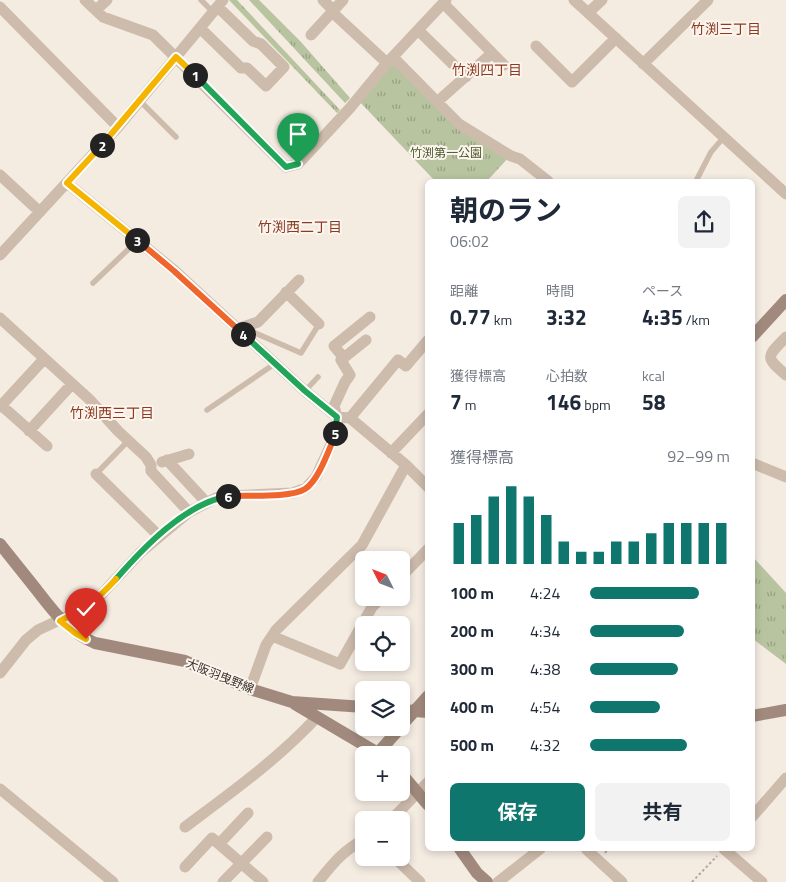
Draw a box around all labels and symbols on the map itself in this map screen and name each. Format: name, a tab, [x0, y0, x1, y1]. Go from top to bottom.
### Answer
district label: 竹渕三丁目	[691, 18, 761, 39]
district label: 竹渕四丁目	[452, 59, 522, 80]
pin: 1	[182, 62, 208, 88]
pin	[277, 113, 319, 164]
pin: 2	[90, 132, 114, 158]
park label: 竹渕第一公園	[410, 143, 482, 162]
district label: 竹渕西二丁目	[258, 216, 342, 237]
pin: 3	[124, 228, 150, 252]
pin: 4	[230, 322, 256, 346]
district label: 竹渕西三丁目	[70, 402, 154, 423]
pin: 5	[322, 420, 348, 446]
pin: 6	[216, 484, 240, 508]
north arrow	[355, 551, 410, 606]
pin	[65, 588, 107, 639]
street label: 大阪羽曳野線	[183, 653, 257, 698]

